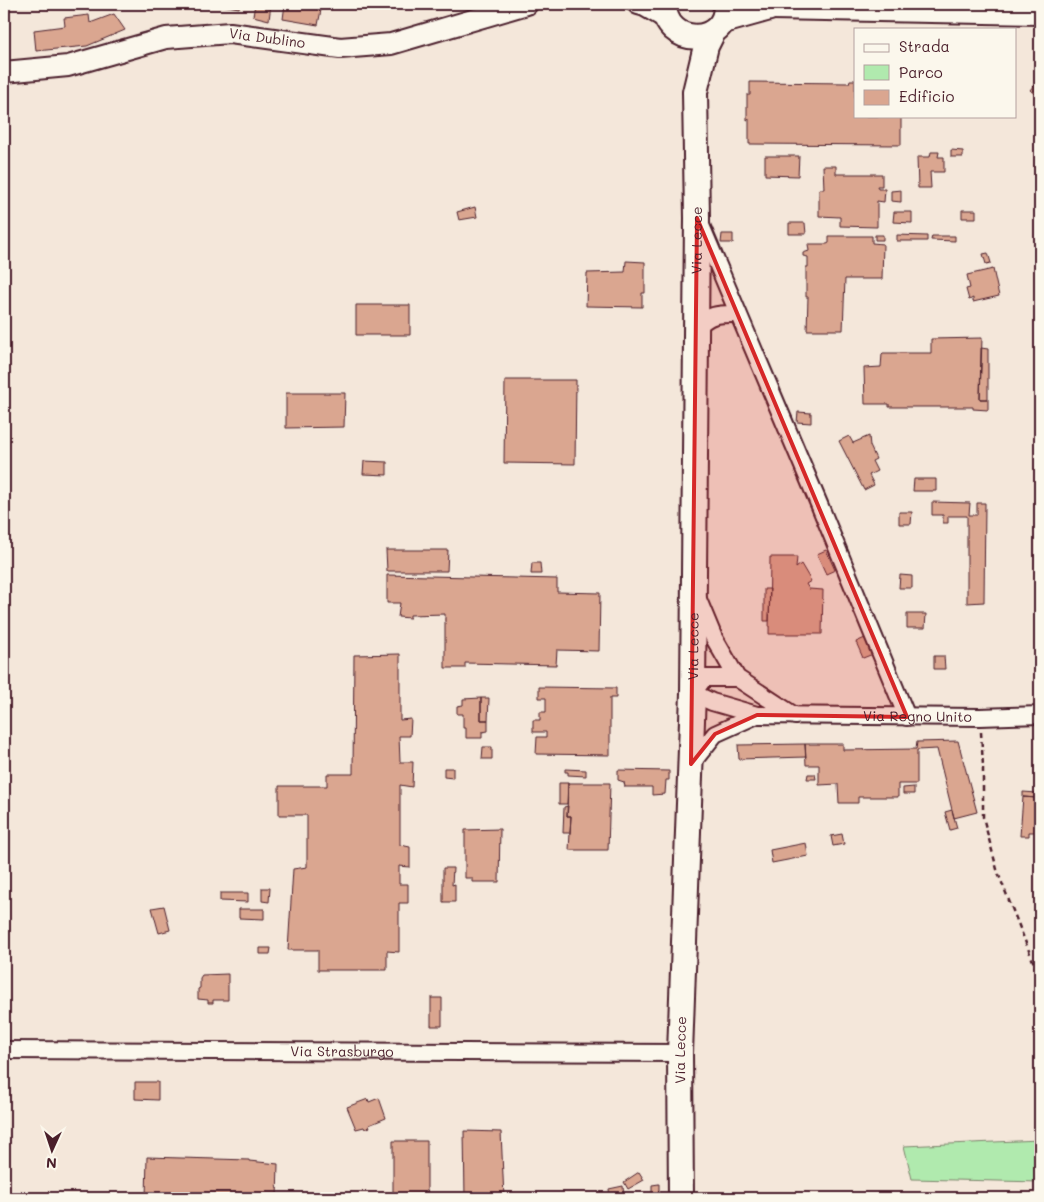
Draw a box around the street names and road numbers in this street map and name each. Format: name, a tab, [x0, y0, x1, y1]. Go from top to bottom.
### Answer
street label: Via Dublino	[228, 23, 307, 52]
street label: Via Lecce	[687, 206, 706, 274]
street label: Via Lecce	[683, 612, 703, 680]
street label: Via Regno Unito	[863, 706, 972, 726]
street label: Via Lecce	[670, 1016, 690, 1084]
street label: Via Strasburgo	[290, 1041, 394, 1061]

